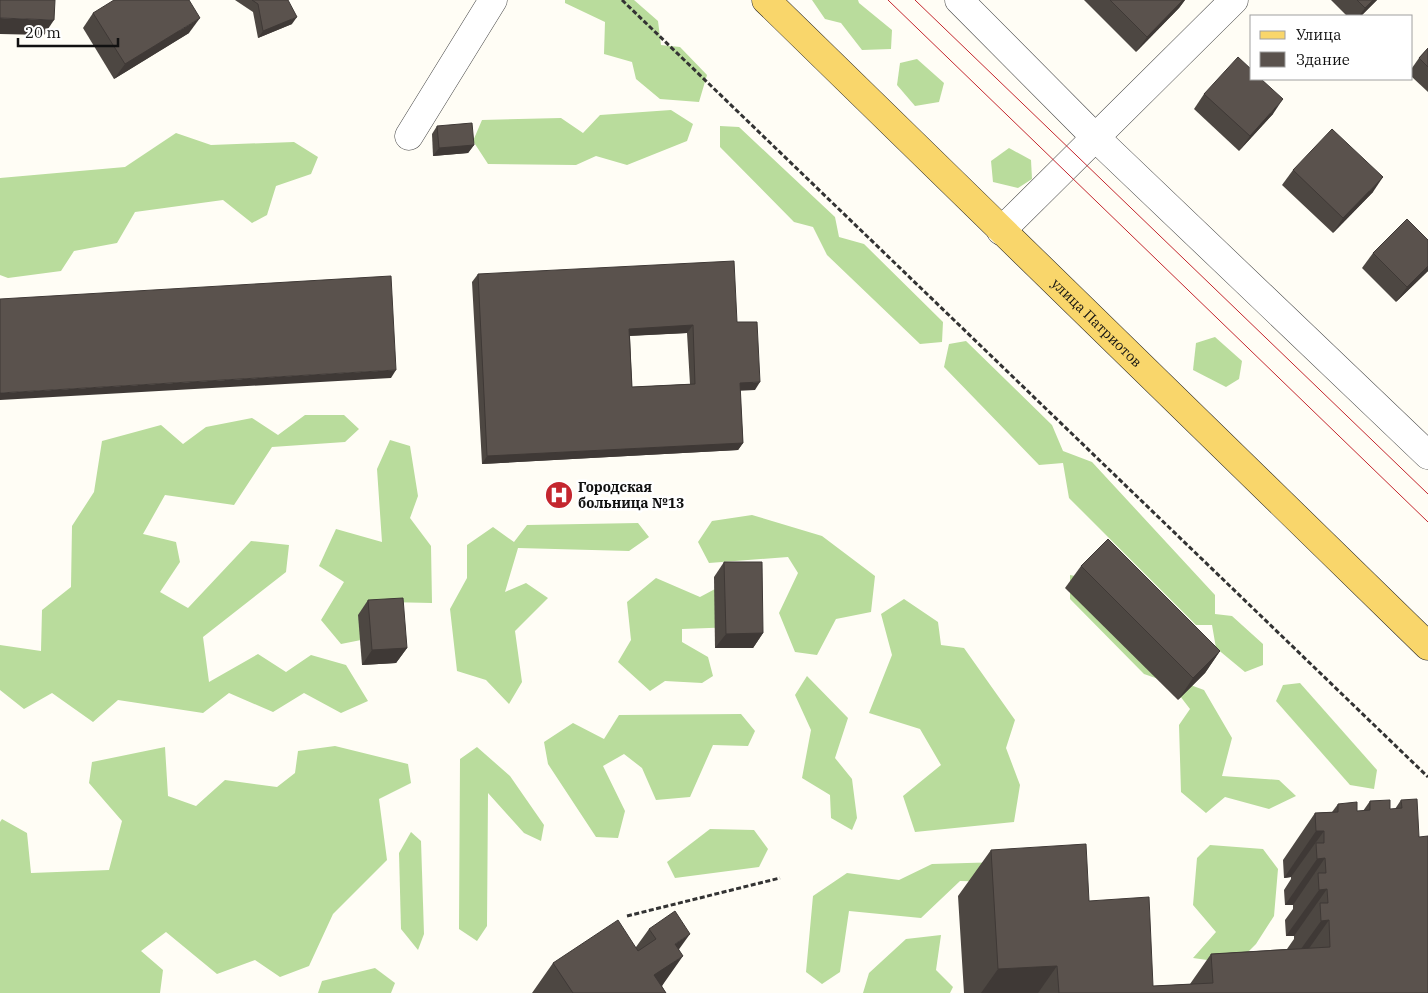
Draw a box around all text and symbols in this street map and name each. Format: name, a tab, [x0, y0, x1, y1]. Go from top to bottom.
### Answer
scale bar	[18, 15, 118, 47]
legend	[1250, 15, 1413, 80]
text: 20 m	[25, 23, 61, 42]
text: Улица	[1296, 25, 1341, 44]
text: Здание	[1296, 50, 1350, 69]
street label: улица Патриотов	[1048, 275, 1146, 371]
place label: Городская больница №13	[578, 478, 685, 512]
hospital icon: Городская больница №13	[544, 480, 574, 510]

